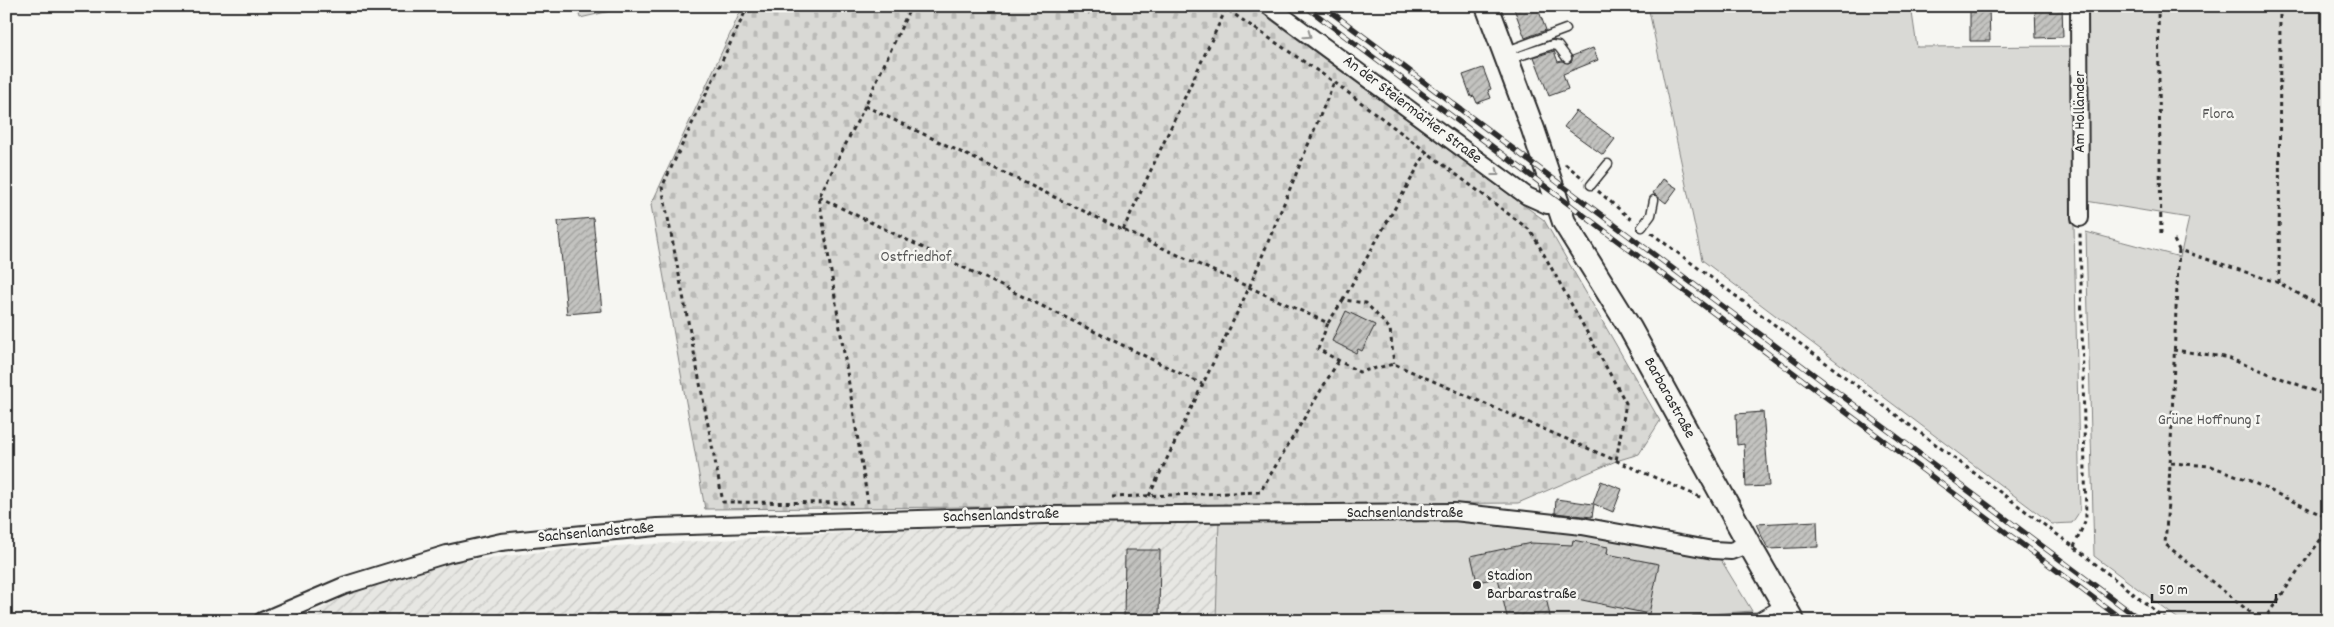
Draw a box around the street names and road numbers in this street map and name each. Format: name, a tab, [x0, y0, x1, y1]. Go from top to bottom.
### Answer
street label: An der Steiermärker Straße	[1338, 50, 1486, 170]
street label: Am Holländer	[2069, 71, 2092, 153]
street label: Barbarastraße	[1637, 353, 1701, 443]
street label: Sachsenlandstraße	[942, 502, 1060, 530]
street label: Sachsenlandstraße	[1347, 502, 1463, 525]
street label: Sachsenlandstraße	[537, 516, 655, 550]

